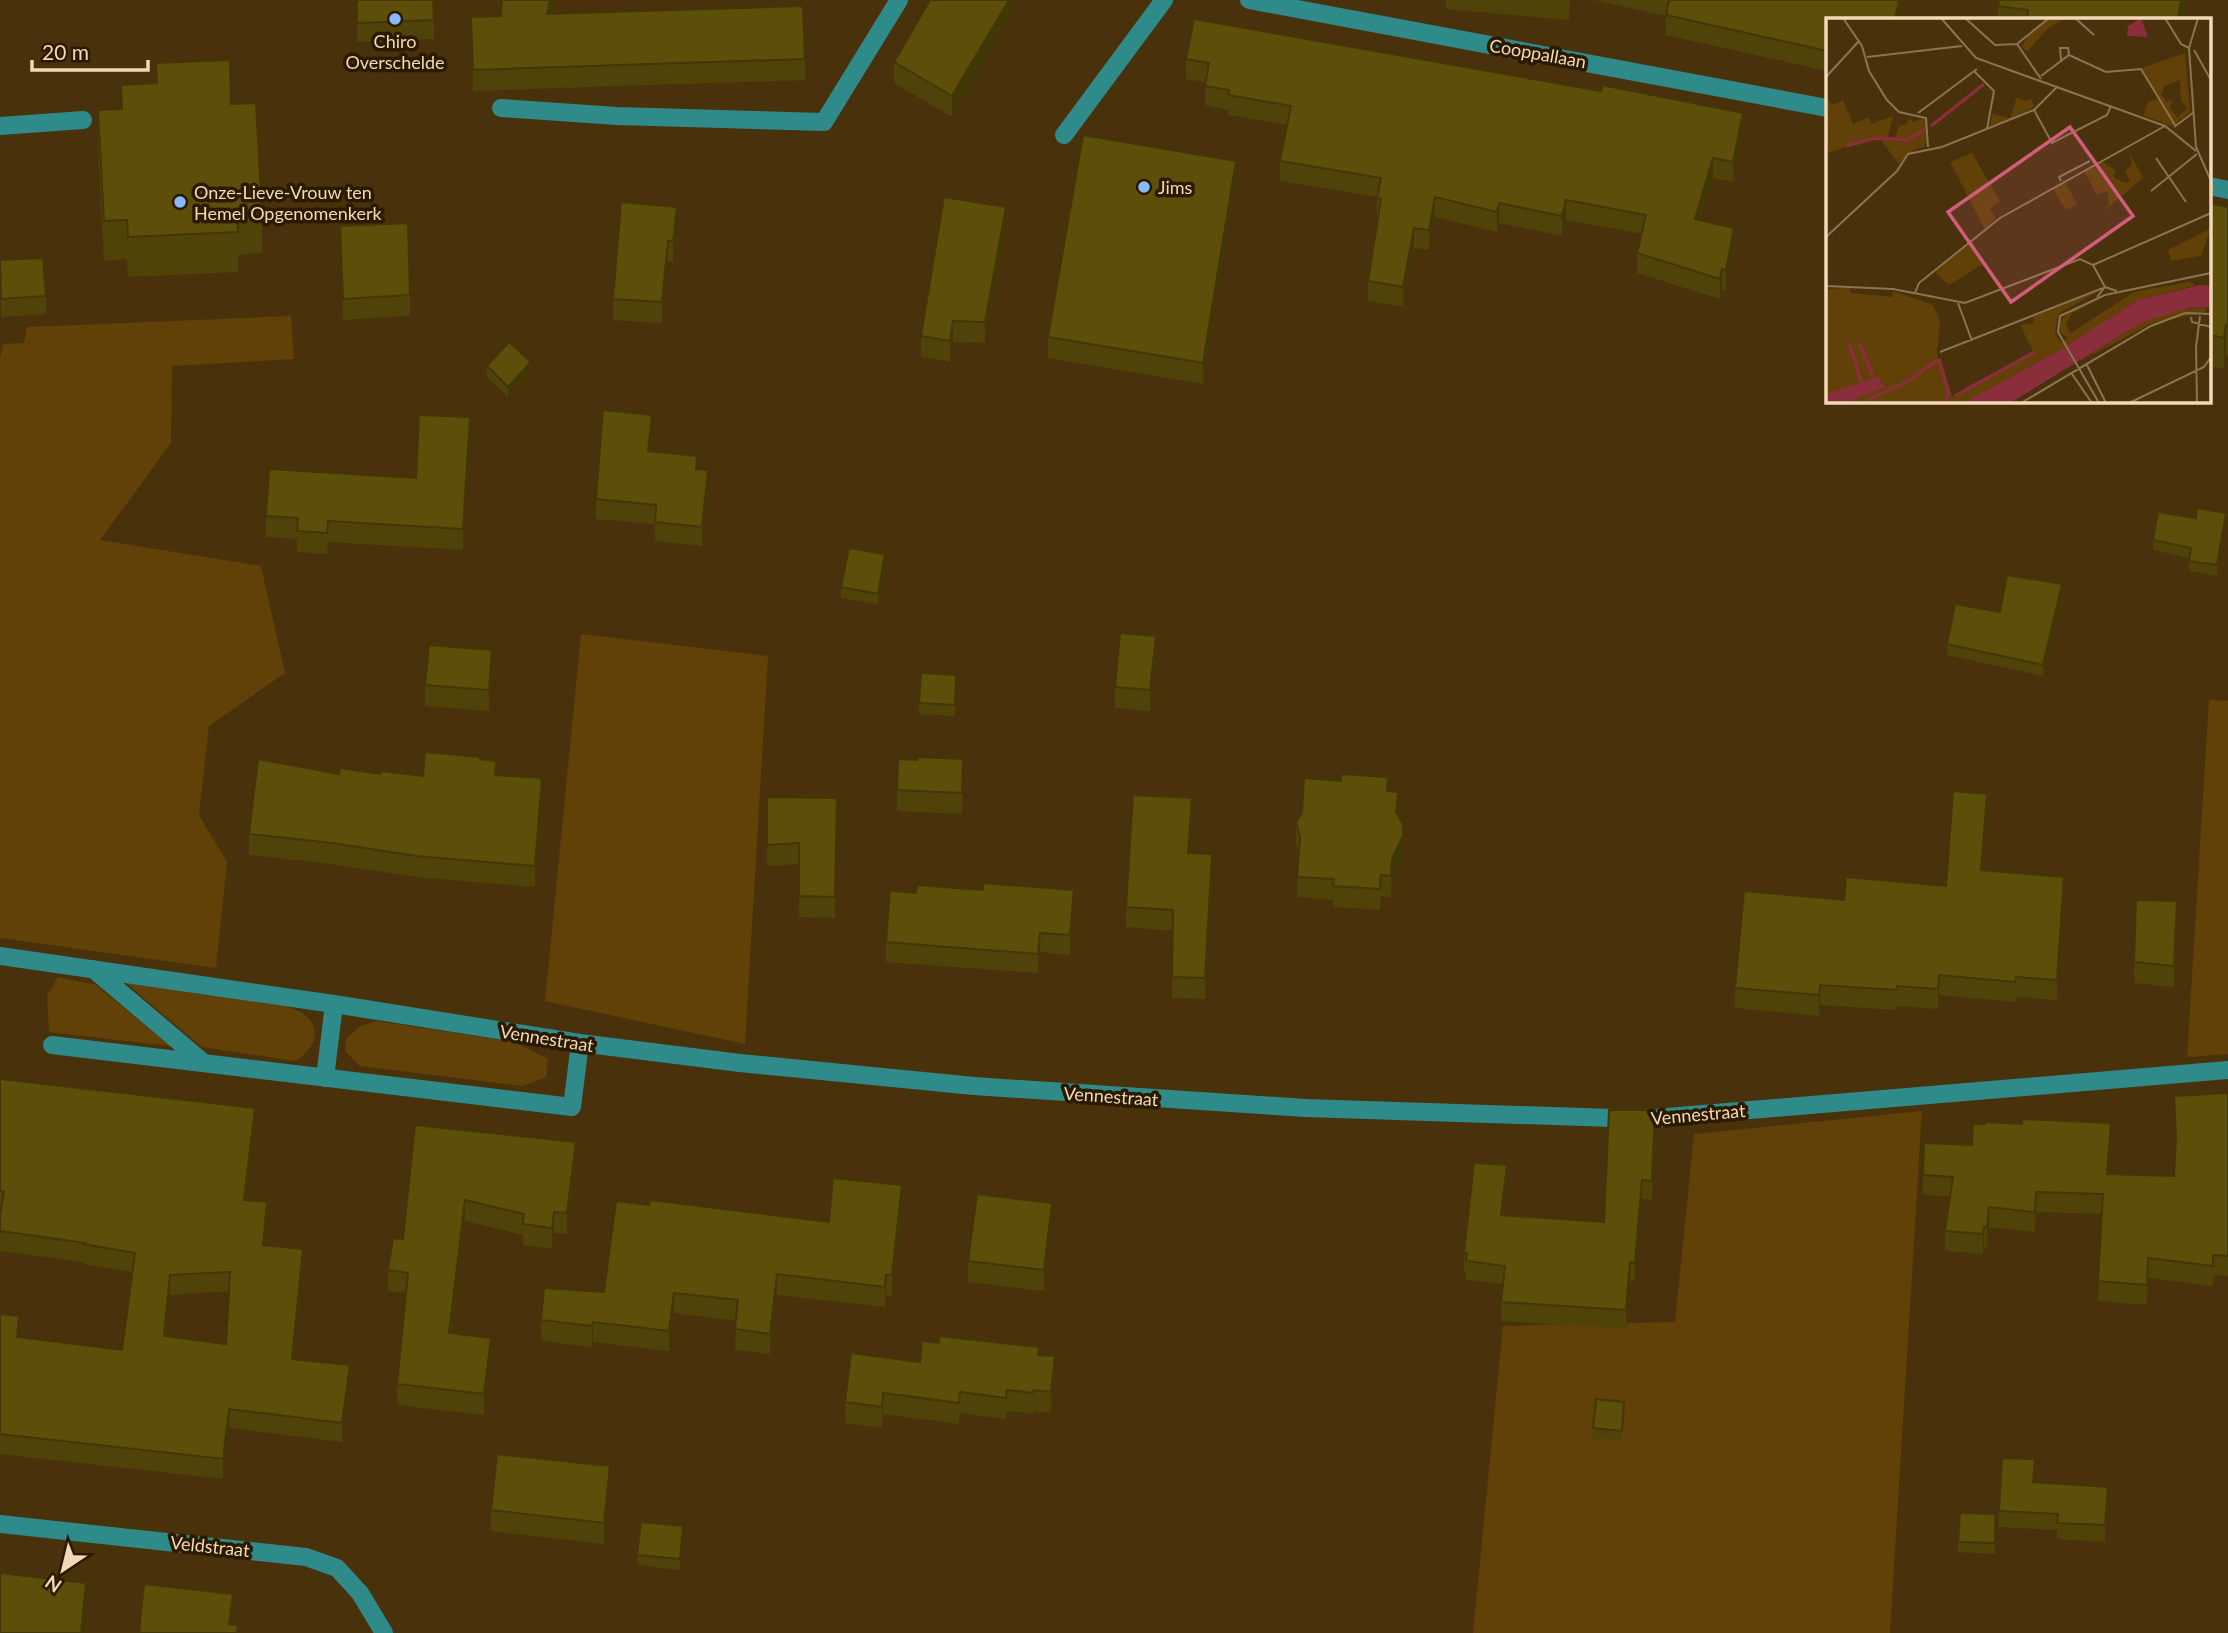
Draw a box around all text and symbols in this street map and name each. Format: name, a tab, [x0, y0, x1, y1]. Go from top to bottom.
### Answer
marker: Chiro Overschelde	[387, 11, 403, 27]
inset map	[1826, 18, 2210, 402]
scale bar	[32, 28, 147, 72]
place label: Chiro Overschelde	[345, 30, 445, 73]
street label: Cooppallaan	[1488, 34, 1588, 72]
text: 20 m	[42, 39, 89, 64]
place label: Jims	[1158, 176, 1193, 198]
marker: Jims	[1136, 179, 1152, 195]
place label: Onze-Lieve-Vrouw ten Hemel Opgenomenkerk	[194, 181, 382, 224]
marker: Onze-Lieve-Vrouw ten Hemel Opgenomenkerk	[172, 194, 188, 210]
street label: Vennestraat	[498, 1020, 596, 1056]
street label: Vennestraat	[1063, 1082, 1160, 1110]
street label: Vennestraat	[1650, 1099, 1747, 1129]
street label: Veldstraat	[169, 1531, 251, 1561]
north arrow	[28, 1535, 98, 1605]
text: N	[40, 1571, 66, 1598]

